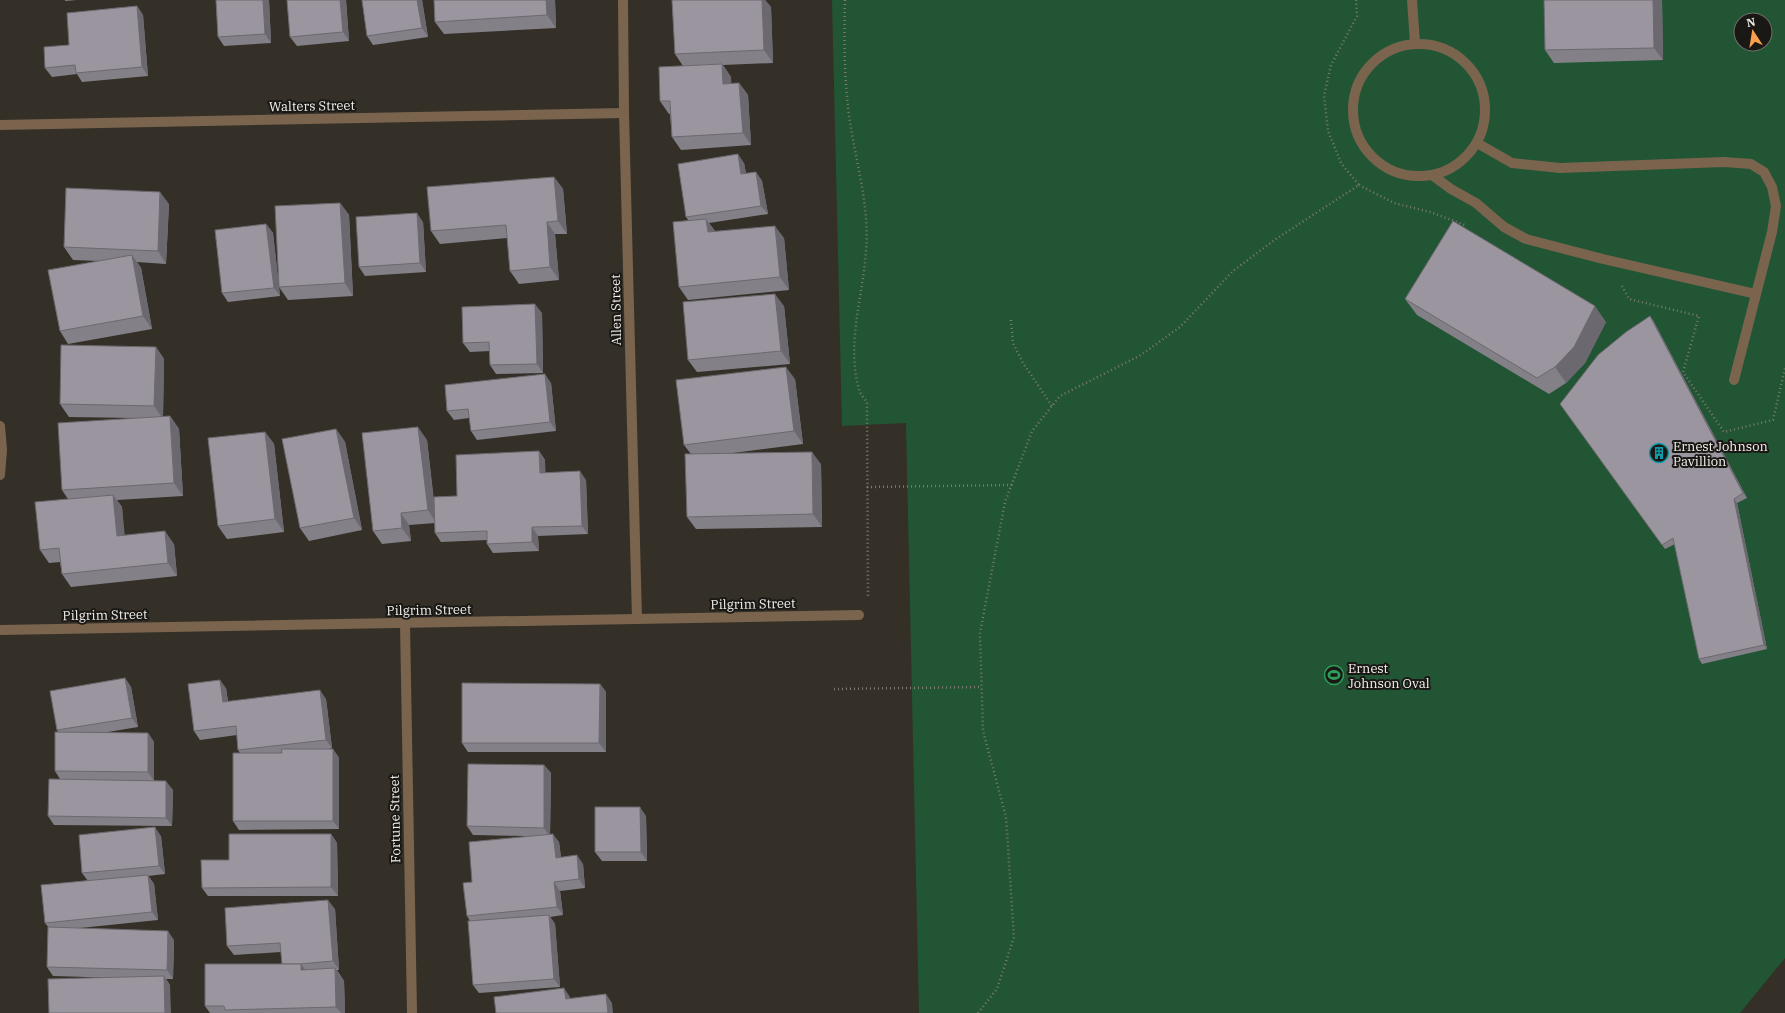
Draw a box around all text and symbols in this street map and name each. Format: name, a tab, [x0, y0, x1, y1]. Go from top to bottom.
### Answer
north arrow	[1733, 12, 1773, 52]
text: N	[1745, 14, 1757, 30]
street label: Walters Street	[269, 97, 356, 115]
street label: Allen Street	[607, 274, 625, 346]
place label: Ernest Johnson Pavillion	[1673, 438, 1768, 470]
building icon: Ernest Johnson Pavillion	[1648, 442, 1670, 464]
street label: Pilgrim Street	[710, 595, 796, 613]
street label: Pilgrim Street	[386, 601, 472, 619]
street label: Pilgrim Street	[62, 606, 148, 624]
place label: Ernest Johnson Oval	[1348, 660, 1430, 692]
sports icon: Ernest Johnson Oval	[1323, 664, 1345, 686]
street label: Fortune Street	[386, 774, 404, 863]

